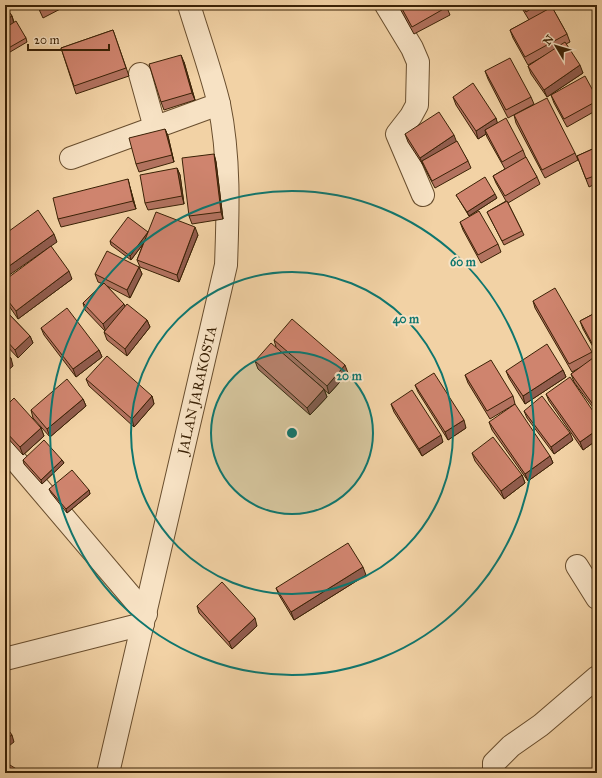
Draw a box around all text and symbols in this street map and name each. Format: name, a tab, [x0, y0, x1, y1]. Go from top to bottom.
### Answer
scale bar	[28, 26, 109, 52]
north arrow	[536, 26, 576, 66]
text: N	[541, 32, 557, 48]
text: 20 m	[34, 33, 60, 47]
text: 60 m	[450, 255, 477, 269]
text: 40 m	[393, 312, 420, 327]
street label: JALAN JARAKOSTA	[174, 324, 221, 458]
text: 20 m	[336, 369, 363, 383]
centre of rings	[285, 426, 299, 440]

